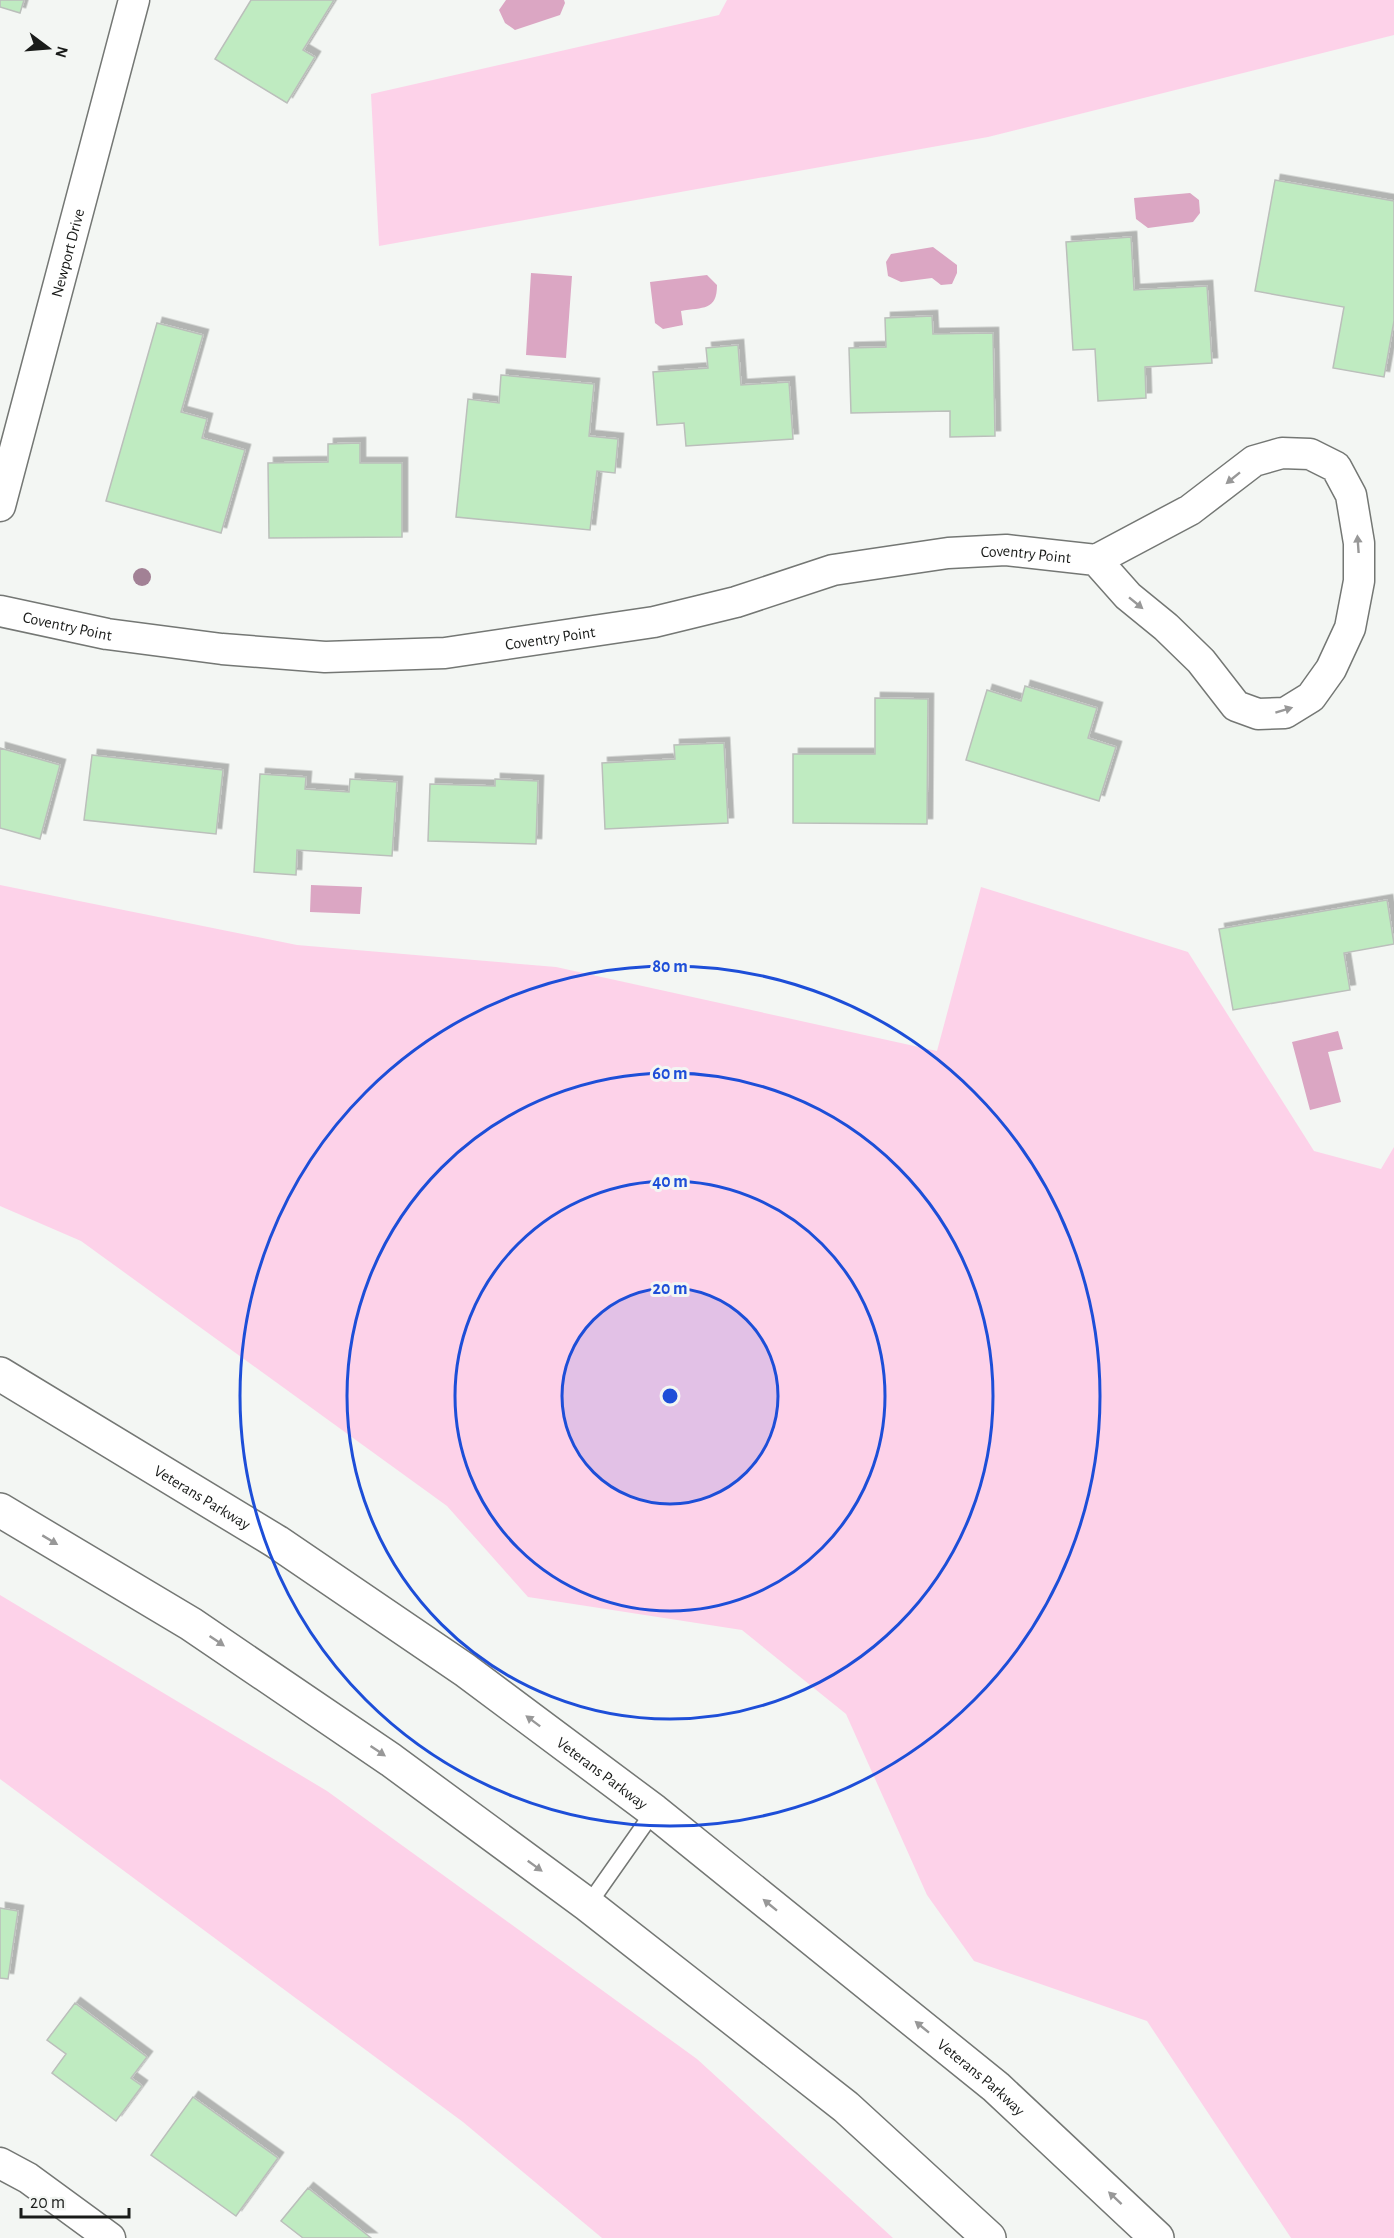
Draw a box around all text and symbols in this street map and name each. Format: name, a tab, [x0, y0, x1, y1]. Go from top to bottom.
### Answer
north arrow	[18, 18, 78, 78]
text: N	[52, 44, 71, 59]
street label: Newport Drive	[49, 207, 87, 299]
one-way arrow	[1225, 472, 1241, 485]
one-way arrow	[1353, 534, 1363, 553]
street label: Coventry Point	[980, 543, 1072, 566]
one-way arrow	[1128, 596, 1144, 609]
street label: Coventry Point	[21, 609, 113, 644]
street label: Coventry Point	[504, 624, 596, 653]
one-way arrow	[1276, 705, 1294, 714]
text: 80 m	[652, 958, 688, 976]
text: 60 m	[652, 1065, 688, 1083]
text: 40 m	[652, 1173, 688, 1191]
text: 20 m	[652, 1280, 688, 1298]
centre of rings	[660, 1386, 680, 1406]
street label: Veterans Parkway	[151, 1463, 253, 1534]
one-way arrow	[42, 1534, 58, 1545]
one-way arrow	[208, 1635, 224, 1647]
one-way arrow	[525, 1714, 541, 1727]
street label: Veterans Parkway	[553, 1734, 651, 1813]
one-way arrow	[370, 1745, 386, 1756]
one-way arrow	[527, 1860, 543, 1872]
one-way arrow	[762, 1898, 778, 1911]
one-way arrow	[915, 2021, 930, 2034]
street label: Veterans Parkway	[934, 2036, 1028, 2120]
scale bar	[21, 2181, 129, 2219]
one-way arrow	[1107, 2191, 1122, 2205]
text: 20 m	[30, 2194, 65, 2212]

